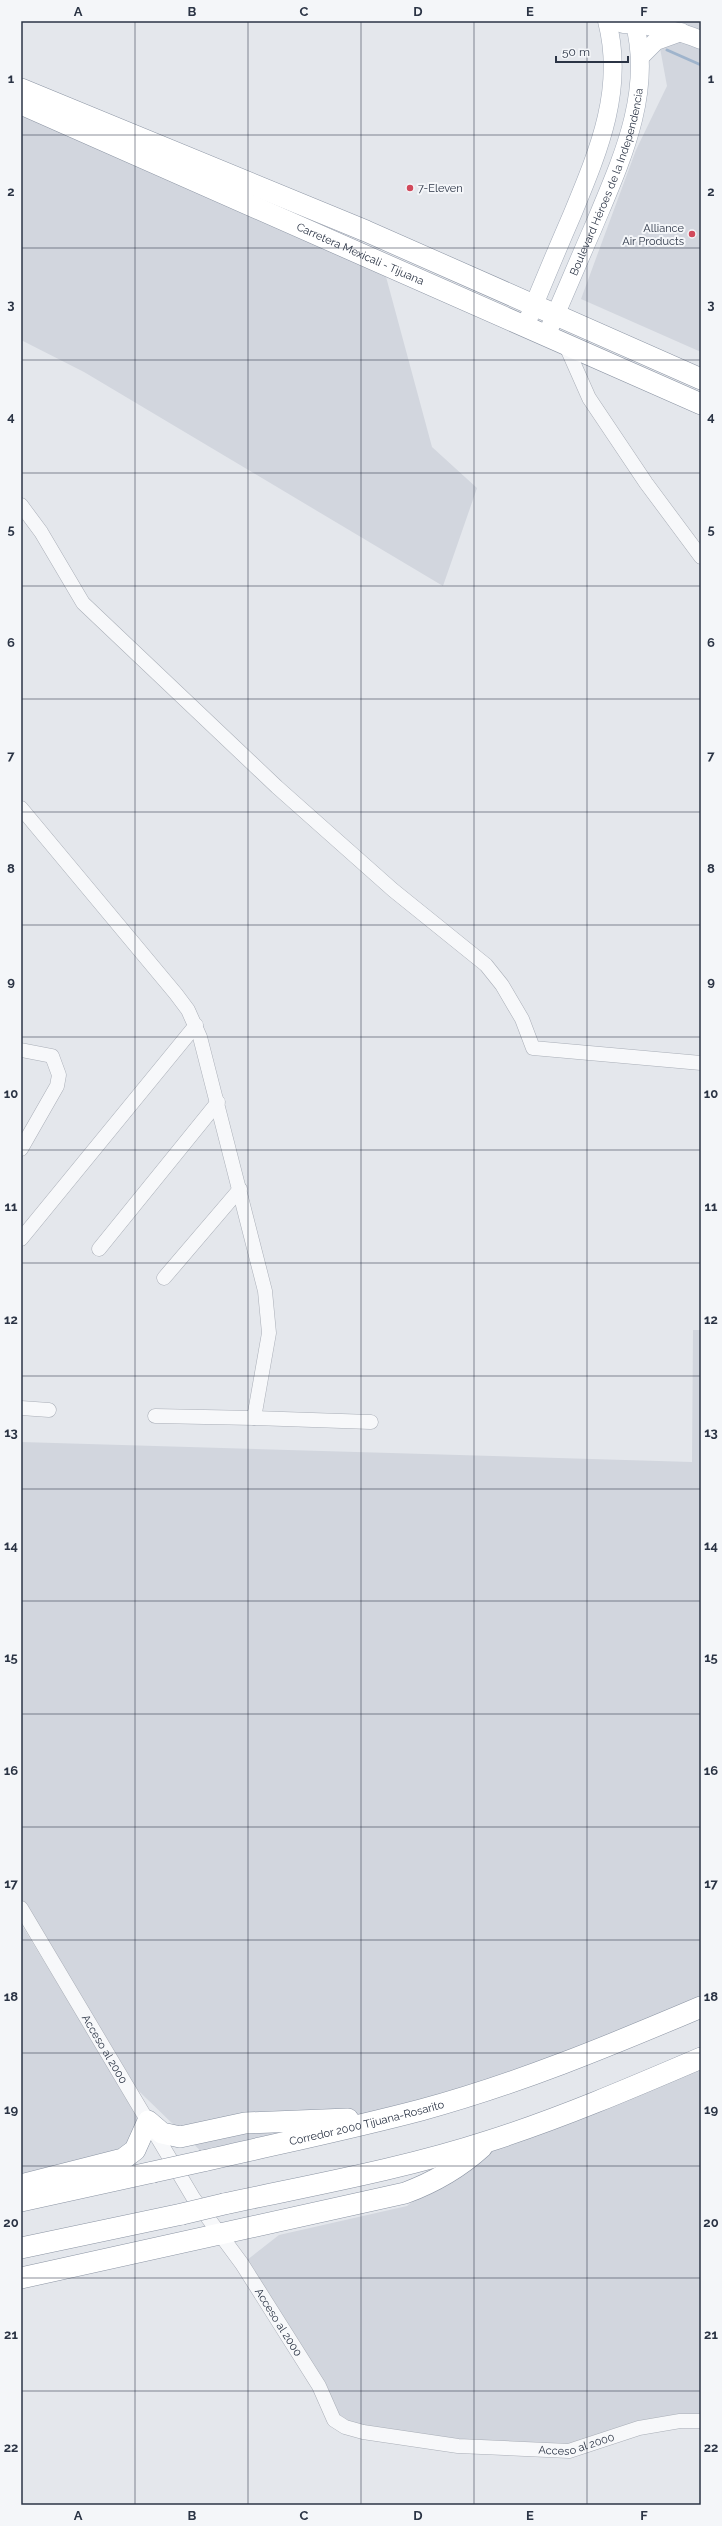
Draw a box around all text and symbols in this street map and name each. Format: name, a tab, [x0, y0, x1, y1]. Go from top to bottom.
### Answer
text: A	[74, 4, 83, 19]
text: B	[188, 4, 197, 19]
text: C	[300, 4, 309, 19]
text: D	[413, 4, 423, 19]
text: E	[526, 4, 534, 19]
text: F	[640, 4, 648, 19]
scale bar	[556, 38, 628, 64]
text: 50 m	[562, 45, 590, 59]
text: 1	[8, 71, 15, 86]
text: 1	[708, 71, 715, 86]
street label: Boulevard Héroes de la Independencia	[567, 88, 645, 277]
place label: 7-Eleven	[418, 182, 463, 195]
marker: 7-Eleven	[405, 183, 415, 193]
text: 2	[7, 184, 15, 199]
text: 2	[707, 184, 715, 199]
street label: Carretera Mexicali - Tijuana	[295, 220, 426, 288]
place label: Alliance Air Products	[622, 222, 685, 248]
marker: Alliance Air Products	[687, 229, 697, 239]
text: 3	[7, 297, 15, 312]
text: 3	[707, 297, 715, 312]
text: 4	[7, 409, 15, 424]
text: 4	[707, 409, 715, 424]
text: 5	[7, 522, 15, 537]
text: 5	[707, 522, 715, 537]
text: 6	[7, 635, 15, 650]
text: 6	[707, 635, 715, 650]
text: 7	[7, 748, 15, 763]
text: 7	[707, 748, 715, 763]
text: 8	[7, 861, 15, 876]
text: 8	[707, 861, 715, 876]
text: 9	[7, 974, 15, 989]
text: 9	[707, 974, 715, 989]
text: 10	[4, 1086, 18, 1101]
text: 10	[704, 1086, 718, 1101]
text: 11	[5, 1199, 18, 1214]
text: 11	[705, 1199, 718, 1214]
text: 12	[4, 1312, 18, 1327]
text: 12	[704, 1312, 718, 1327]
text: 13	[4, 1425, 18, 1440]
text: 13	[704, 1425, 718, 1440]
text: 14	[4, 1538, 18, 1553]
text: 14	[704, 1538, 718, 1553]
text: 15	[4, 1650, 18, 1665]
text: 15	[704, 1650, 718, 1665]
text: 16	[4, 1763, 18, 1778]
text: 16	[704, 1763, 718, 1778]
text: 17	[4, 1876, 19, 1891]
text: 17	[704, 1876, 719, 1891]
text: 18	[4, 1989, 18, 2004]
text: 18	[704, 1989, 718, 2004]
street label: Acceso al 2000	[79, 2012, 130, 2086]
street label: Corredor 2000 Tijuana-Rosarito	[288, 2097, 446, 2148]
text: 19	[4, 2102, 18, 2117]
text: 19	[704, 2102, 718, 2117]
text: 20	[3, 2215, 19, 2230]
text: 20	[703, 2215, 719, 2230]
street label: Acceso al 2000	[252, 2286, 305, 2359]
text: 21	[4, 2327, 18, 2342]
text: 21	[704, 2327, 718, 2342]
street label: Acceso al 2000	[538, 2430, 616, 2458]
text: 22	[4, 2440, 18, 2455]
text: 22	[704, 2440, 718, 2455]
text: A	[74, 2508, 83, 2523]
text: B	[188, 2508, 197, 2523]
text: C	[300, 2508, 309, 2523]
text: D	[413, 2508, 423, 2523]
text: E	[526, 2508, 534, 2523]
text: F	[640, 2508, 648, 2523]

